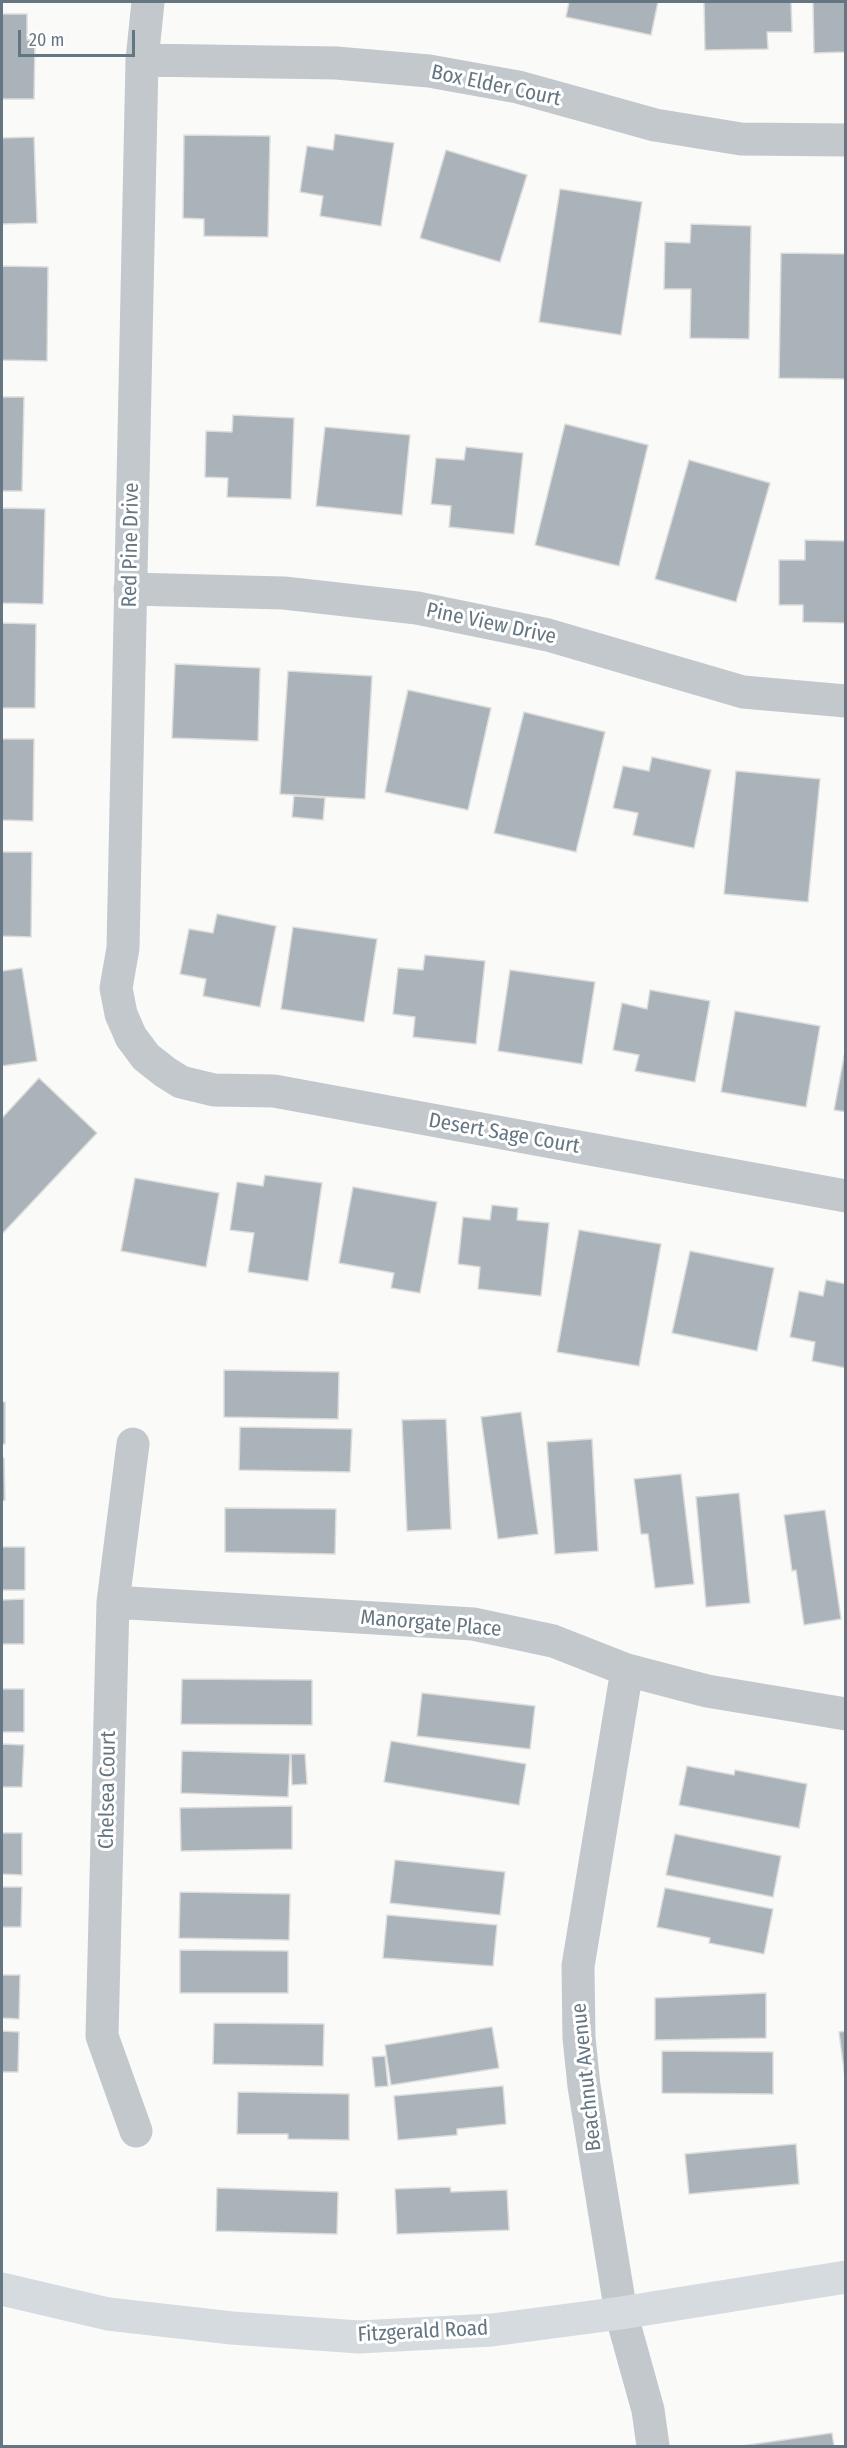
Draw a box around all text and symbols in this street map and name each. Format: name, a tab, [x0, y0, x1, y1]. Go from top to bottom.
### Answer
scale bar	[21, 18, 138, 56]
text: 20 m	[29, 29, 64, 51]
street label: Box Elder Court	[429, 60, 563, 112]
street label: Red Pine Drive	[117, 482, 145, 608]
street label: Pine View Drive	[424, 598, 558, 650]
street label: Desert Sage Court	[427, 1108, 581, 1160]
street label: Manorgate Place	[359, 1605, 503, 1643]
street label: Chelsea Court	[94, 1731, 122, 1849]
street label: Beachnut Avenue	[567, 2002, 607, 2152]
street label: Fitzgerald Road	[357, 2316, 489, 2348]

